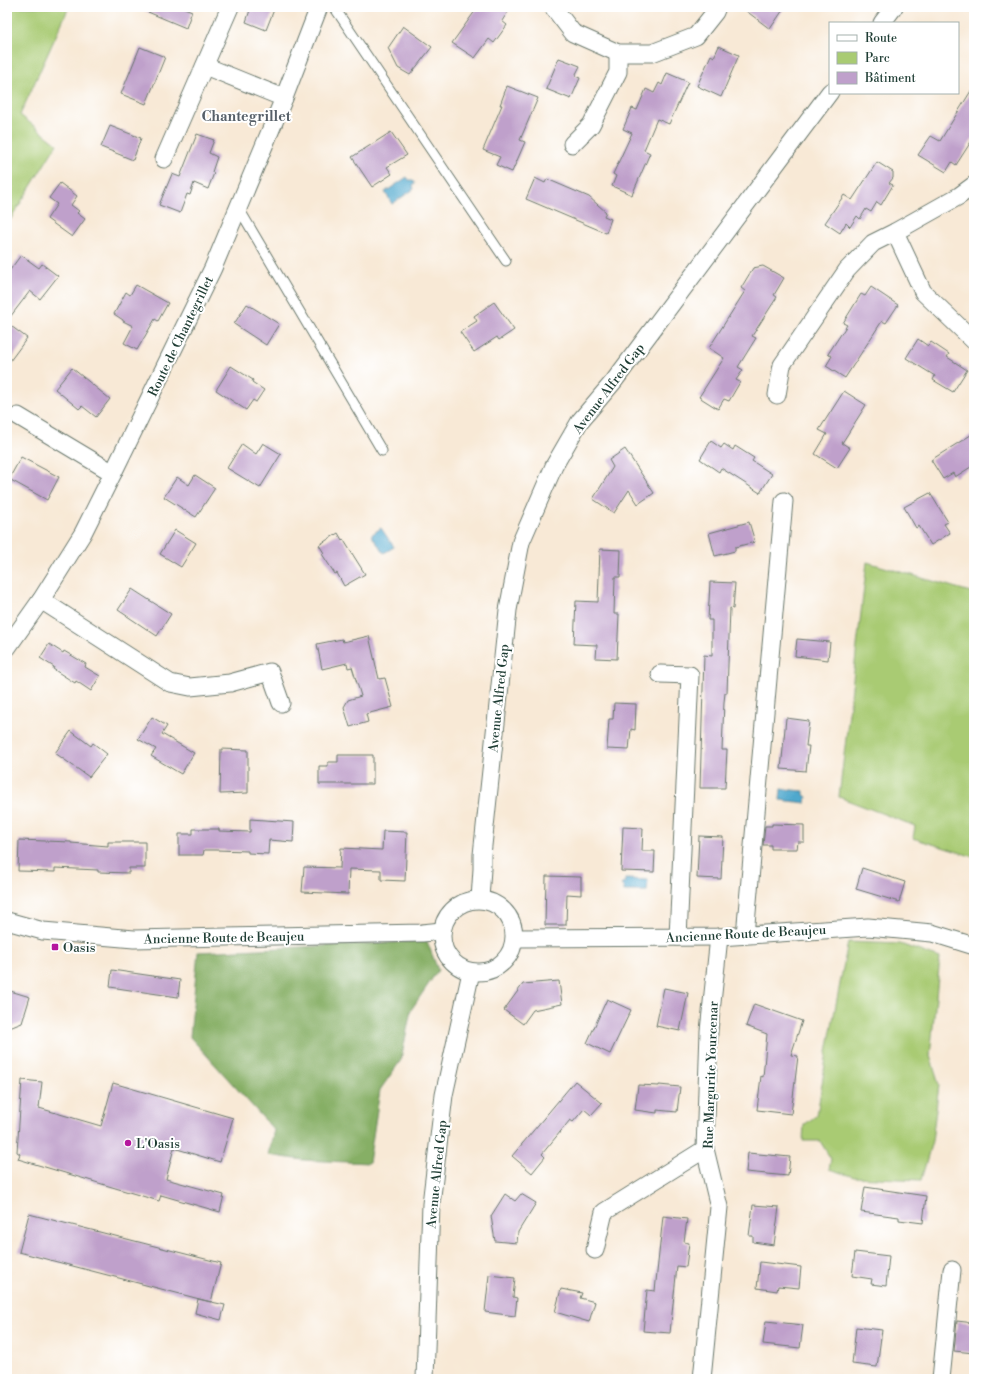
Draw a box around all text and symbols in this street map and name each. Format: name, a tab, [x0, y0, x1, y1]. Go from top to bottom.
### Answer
legend	[829, 22, 959, 94]
text: Route	[865, 31, 897, 46]
text: Parc	[865, 51, 890, 66]
text: Bâtiment	[864, 71, 916, 86]
district label: Chantegrillet	[201, 108, 292, 126]
street label: Route de Chantegrillet	[145, 273, 217, 399]
street label: Avenue Alfred Gap	[569, 340, 648, 438]
street label: Avenue Alfred Gap	[485, 643, 513, 754]
street label: Ancienne Route de Beaujeu	[664, 922, 827, 946]
street label: Ancienne Route de Beaujeu	[143, 929, 305, 947]
place label: Oasis	[63, 940, 96, 956]
marker: Oasis	[50, 942, 60, 952]
street label: Rue Margurite Yourcenar	[700, 1000, 722, 1149]
street label: Avenue Alfred Gap	[423, 1119, 451, 1230]
place label: L'Oasis	[136, 1136, 180, 1152]
marker: L'Oasis	[123, 1138, 133, 1148]

